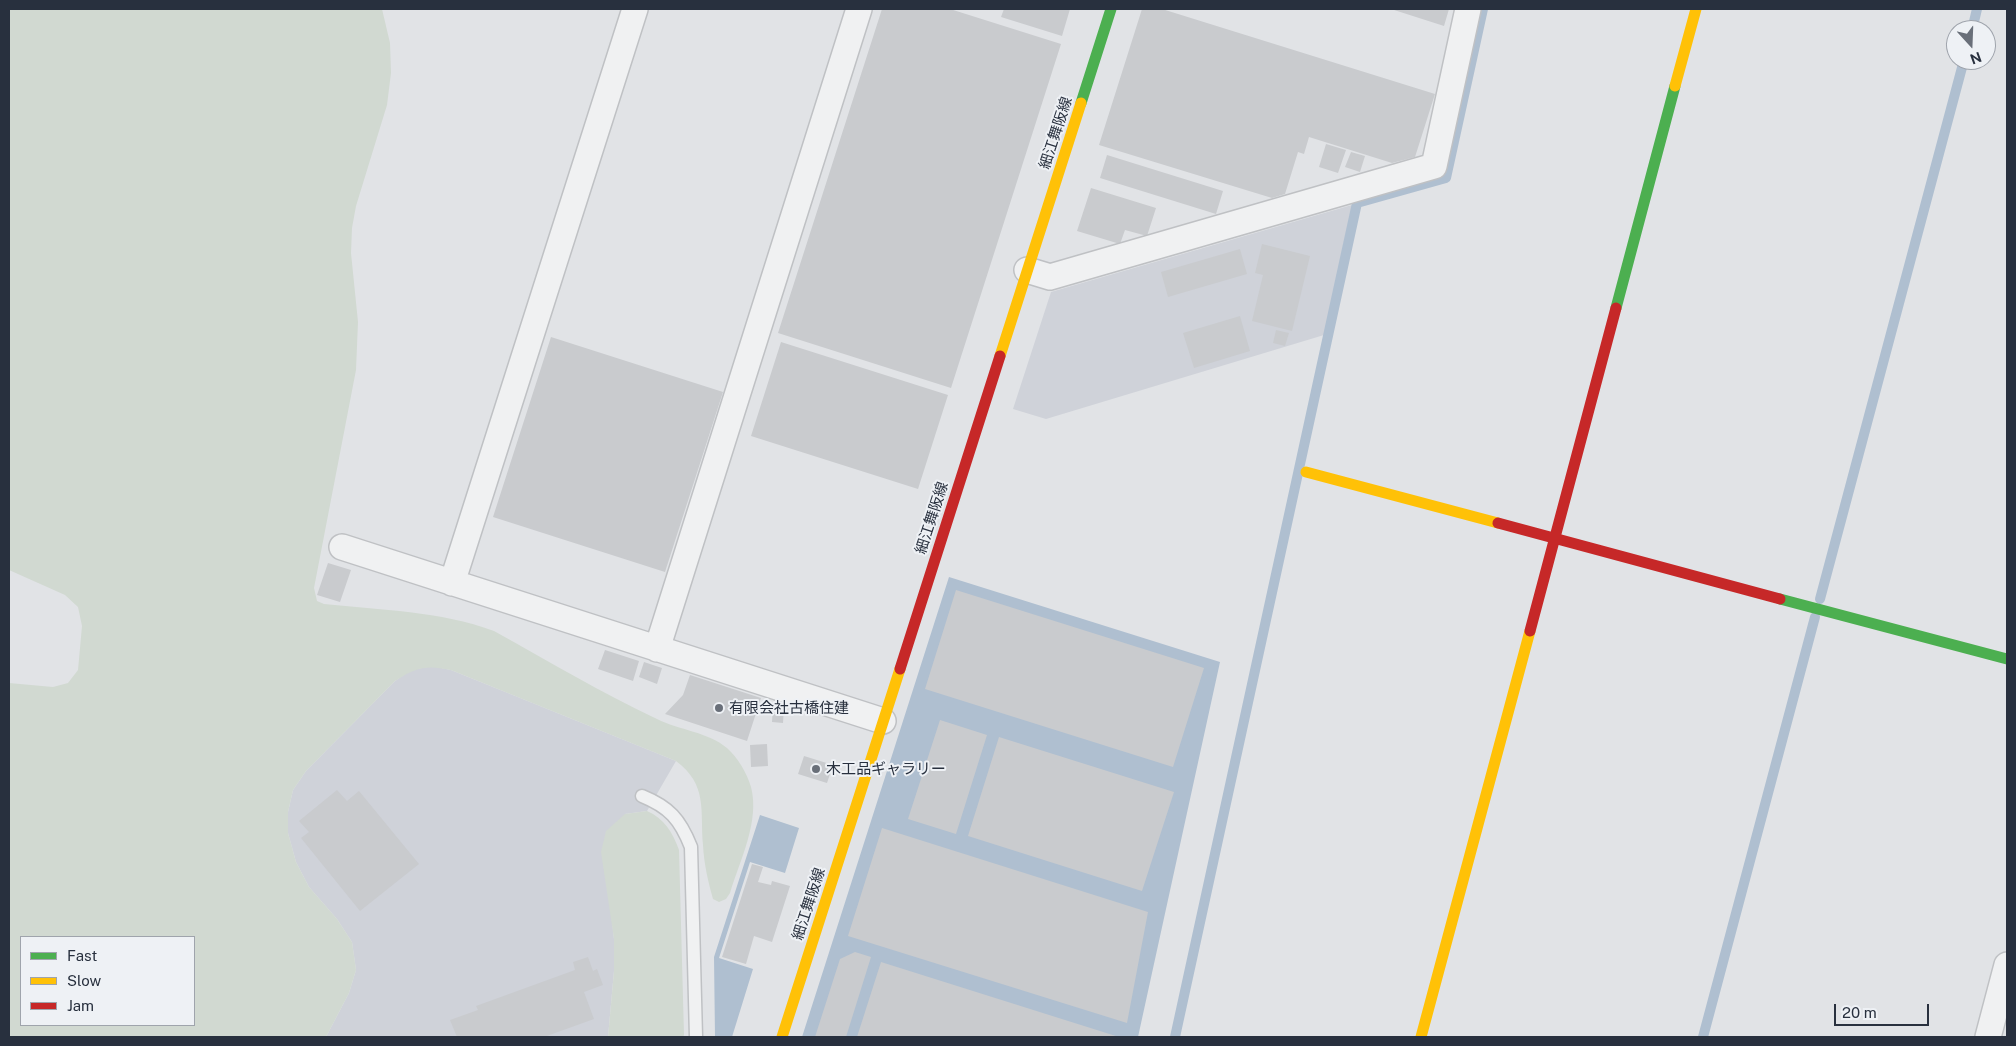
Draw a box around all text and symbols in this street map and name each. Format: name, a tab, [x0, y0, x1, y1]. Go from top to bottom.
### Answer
north arrow	[1946, 20, 1996, 70]
text: N	[1968, 49, 1984, 68]
street label: 細江舞阪線	[1036, 95, 1076, 171]
street label: 細江舞阪線	[912, 480, 952, 556]
place label: 有限会社古橋住建	[729, 699, 849, 717]
marker: 有限会社古橋住建	[713, 702, 725, 714]
place label: 木工品ギャラリー	[826, 760, 946, 778]
marker: 木工品ギャラリー	[810, 763, 822, 775]
street label: 細江舞阪線	[789, 866, 829, 942]
legend	[20, 936, 195, 1026]
text: Fast	[67, 947, 97, 964]
text: Slow	[67, 972, 101, 989]
scale bar	[1836, 994, 1931, 1026]
text: Jam	[67, 997, 94, 1014]
text: 20 m	[1842, 1004, 1877, 1021]

